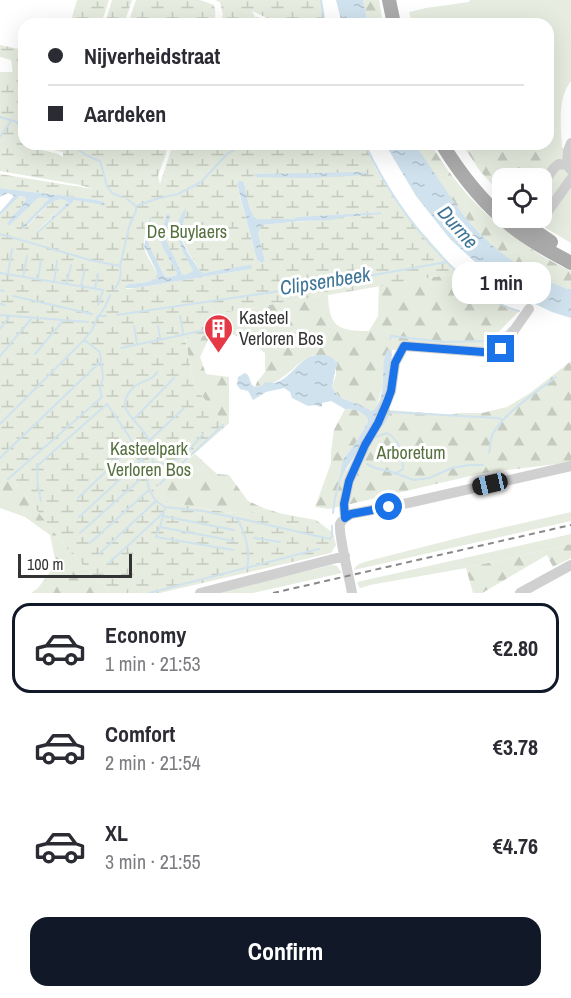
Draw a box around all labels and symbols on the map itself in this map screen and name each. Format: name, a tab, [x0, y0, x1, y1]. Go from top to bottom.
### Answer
water label: Durme	[432, 199, 485, 254]
park label: De Buylaers	[147, 219, 227, 244]
water label: Clipsenbeek	[278, 260, 373, 301]
callout: 1 min	[452, 262, 550, 304]
place label: Kasteel Verloren Bos	[239, 305, 324, 351]
building icon: Kasteel Verloren Bos	[202, 312, 234, 354]
route end	[487, 335, 514, 362]
park label: Kasteelpark Verloren Bos	[107, 436, 191, 482]
park label: Arboretum	[376, 440, 445, 465]
car	[470, 471, 510, 497]
route start	[375, 493, 402, 520]
scale bar	[18, 551, 132, 578]

